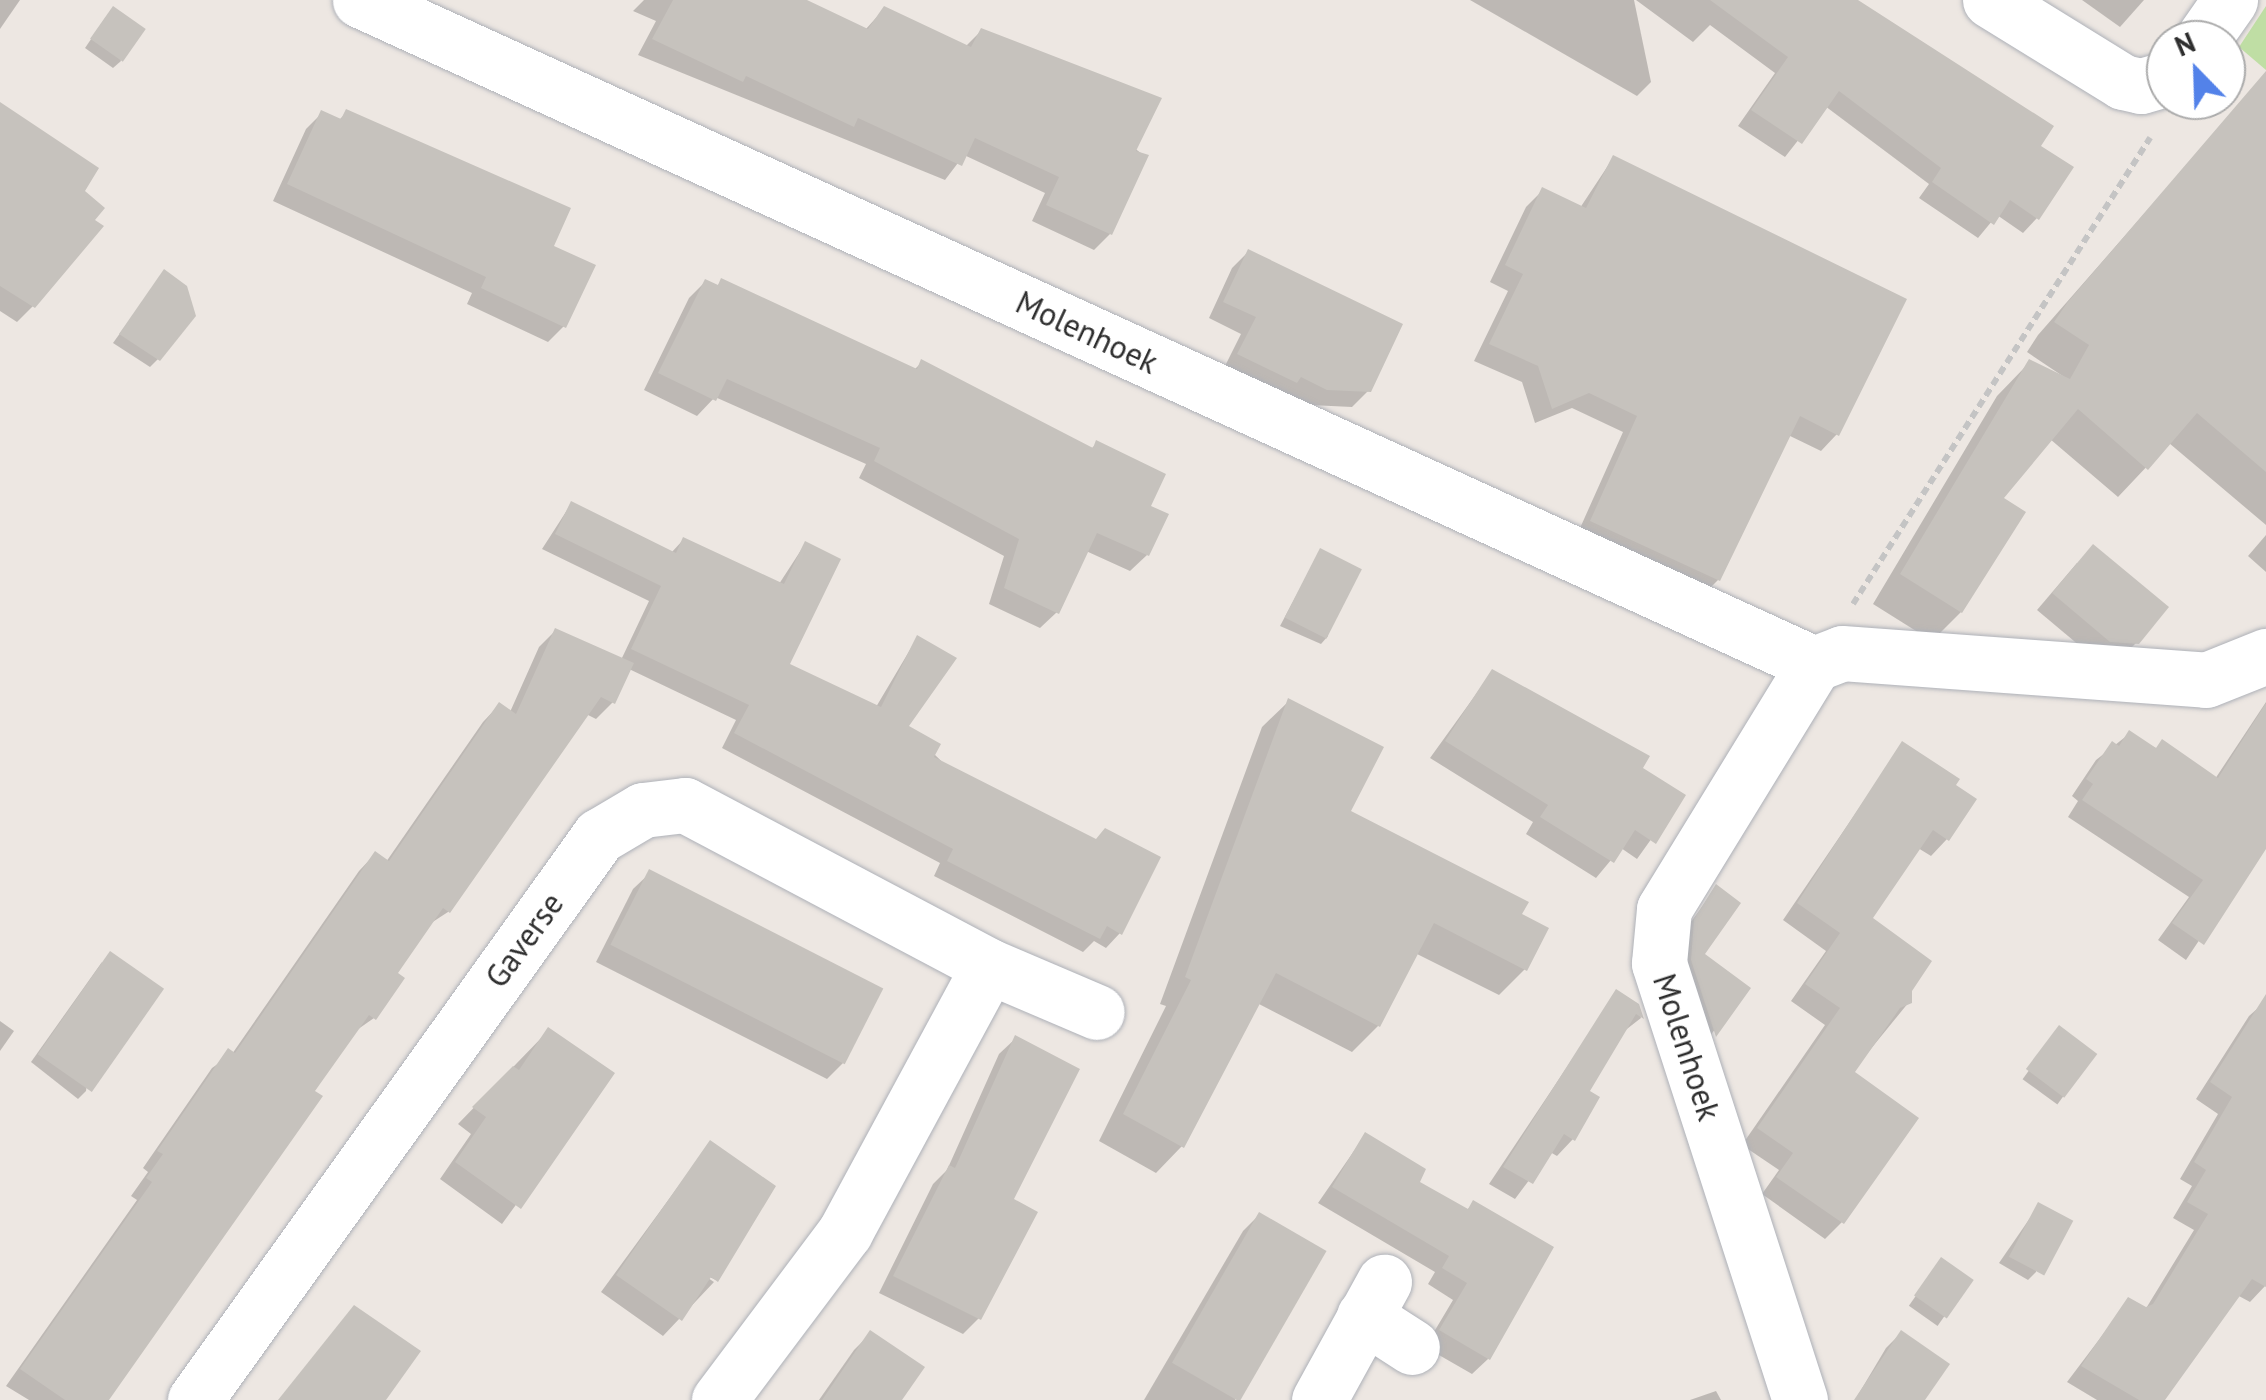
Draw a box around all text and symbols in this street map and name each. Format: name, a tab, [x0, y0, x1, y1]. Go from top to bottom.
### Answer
north arrow	[2146, 20, 2246, 120]
text: N	[2169, 23, 2201, 64]
street label: Molenhoek	[1010, 283, 1164, 381]
street label: Gaverse	[477, 885, 571, 995]
street label: Molenhoek	[1645, 969, 1729, 1125]

